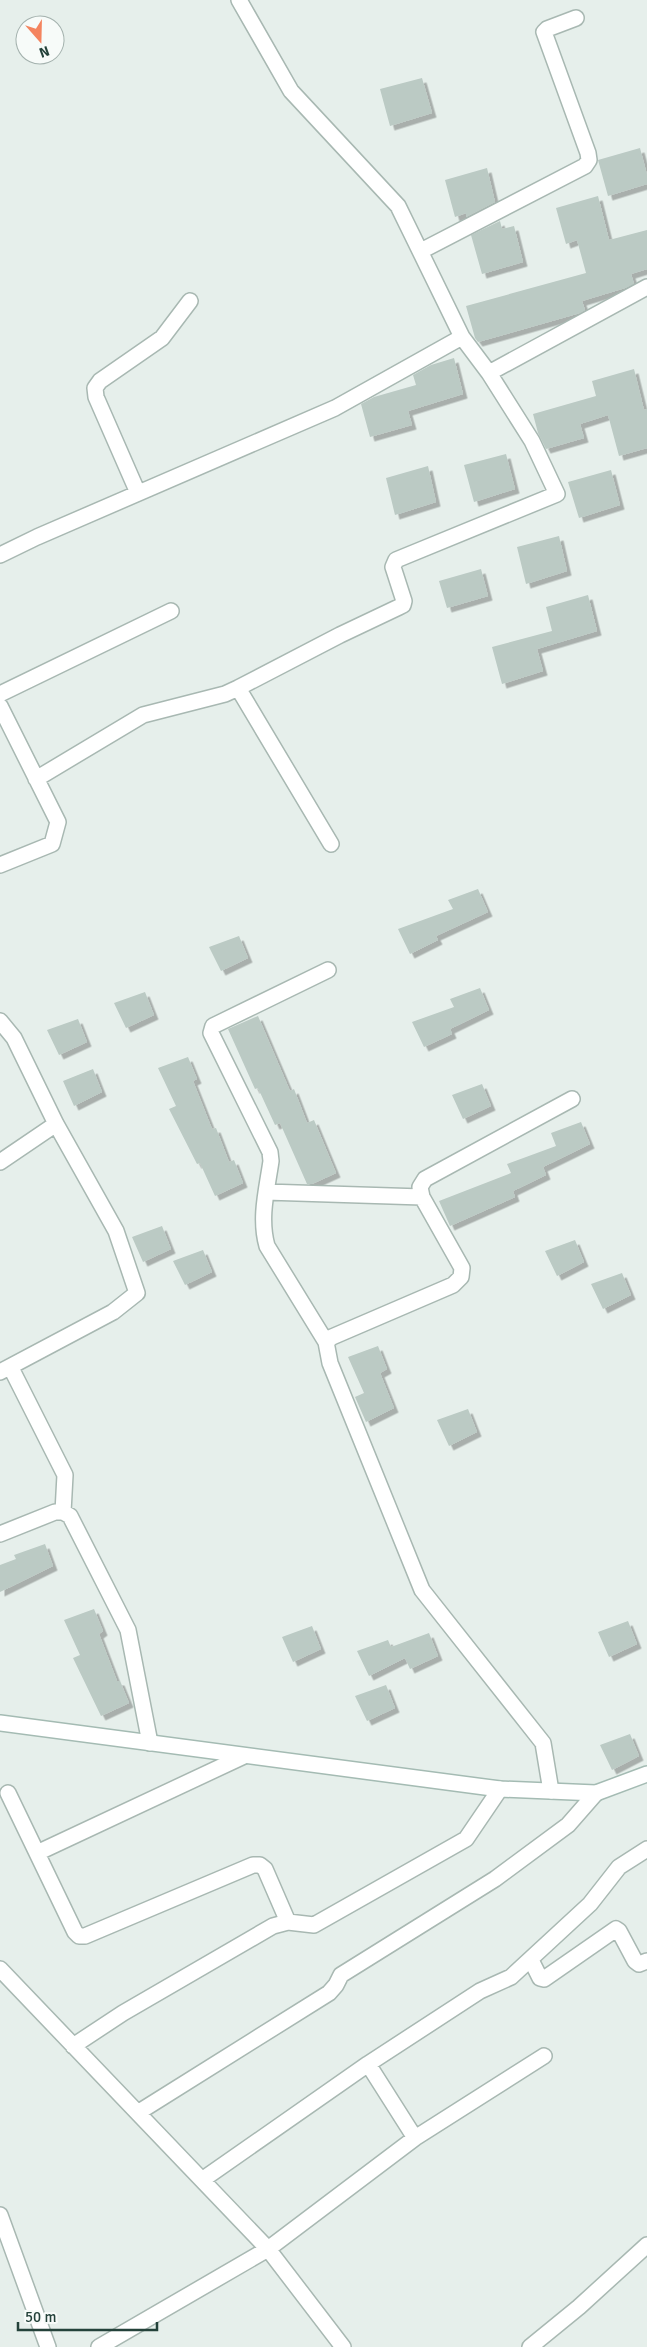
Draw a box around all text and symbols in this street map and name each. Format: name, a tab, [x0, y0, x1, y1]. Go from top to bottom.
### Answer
north arrow	[15, 15, 65, 65]
text: N	[37, 42, 52, 61]
scale bar	[18, 2300, 156, 2332]
text: 50 m	[25, 2308, 56, 2326]

